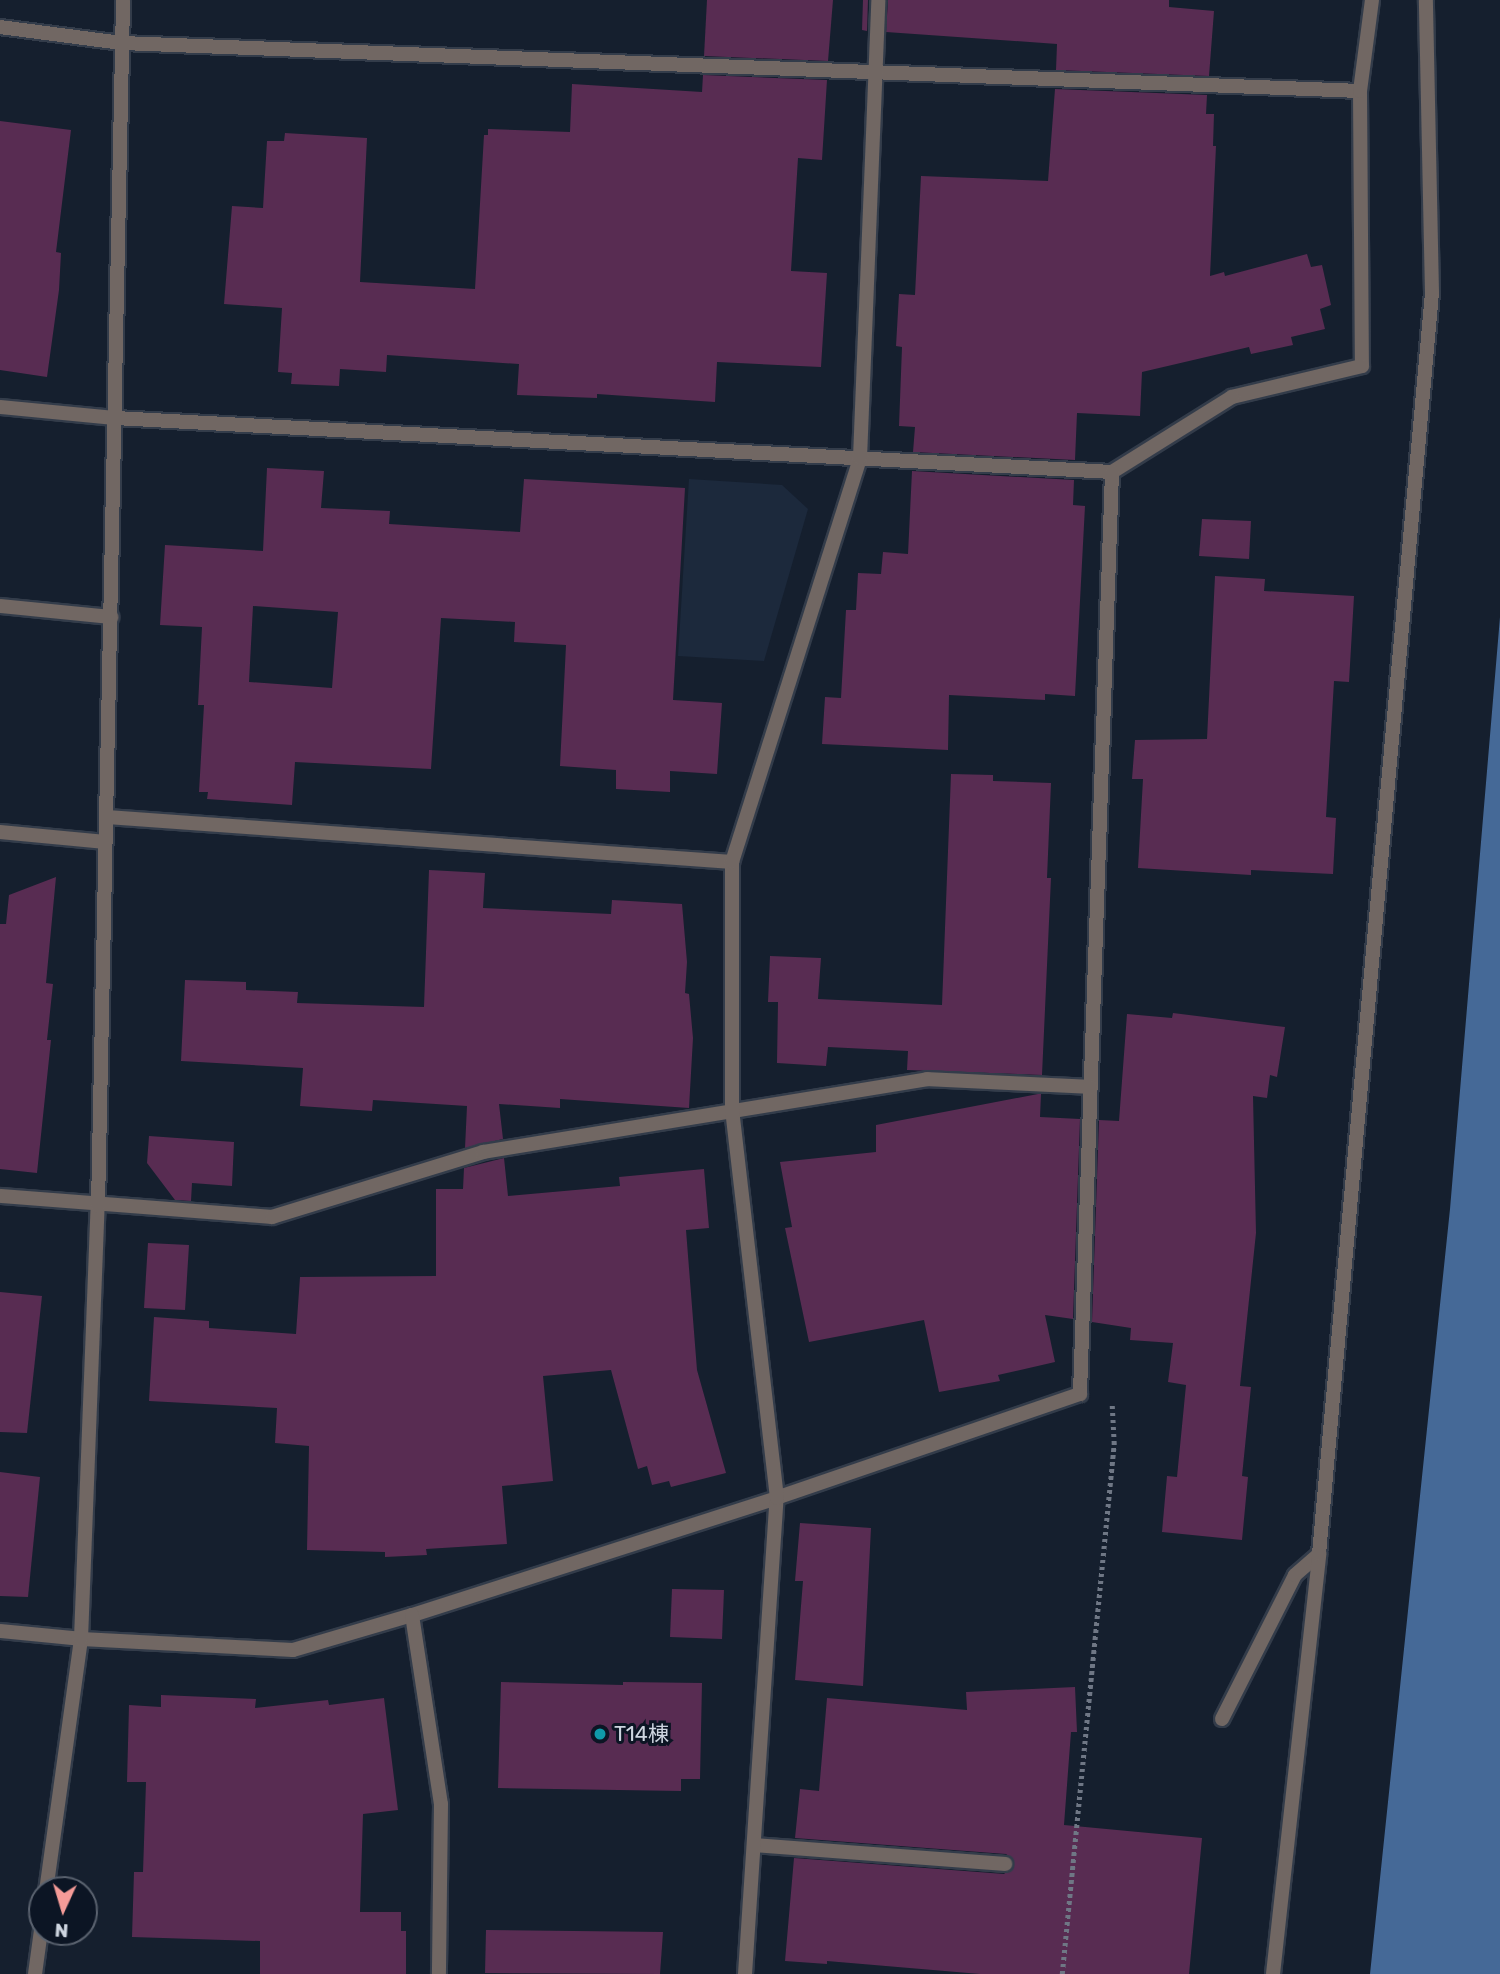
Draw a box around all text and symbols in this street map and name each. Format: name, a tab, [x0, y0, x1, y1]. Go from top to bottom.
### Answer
place label: T14棟	[614, 1721, 669, 1747]
marker: T14棟	[592, 1726, 608, 1742]
north arrow	[28, 1876, 98, 1946]
text: N	[54, 1919, 69, 1942]

